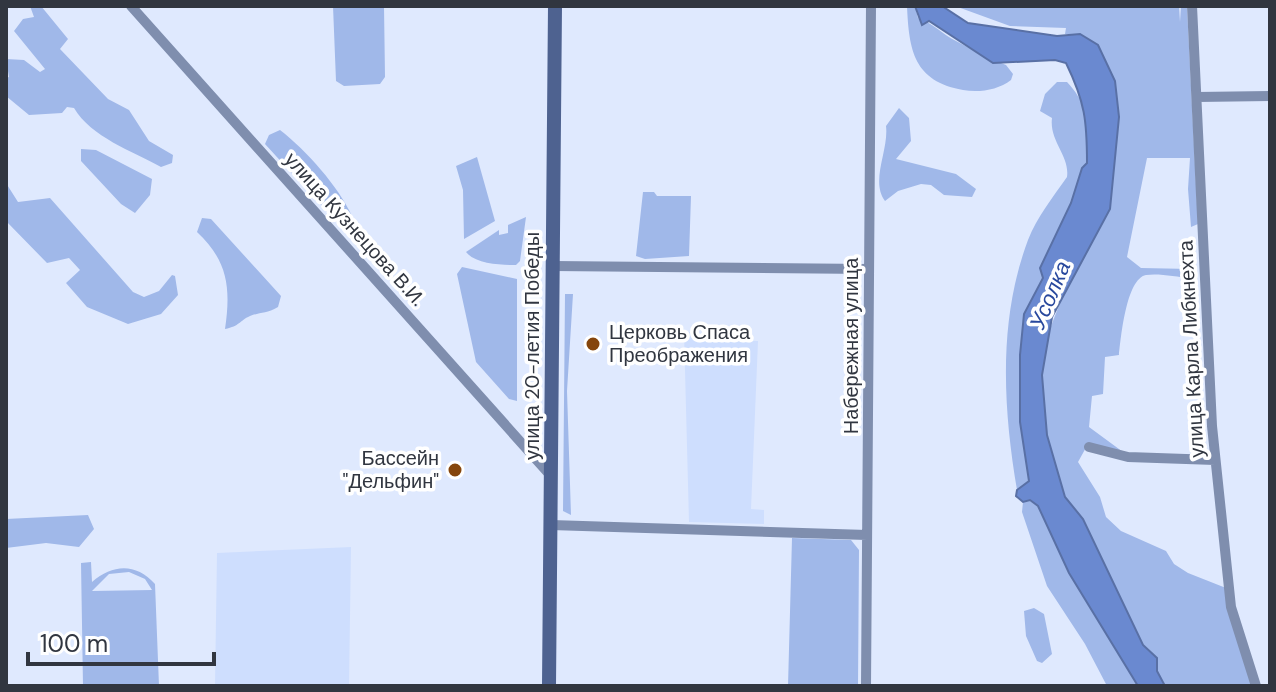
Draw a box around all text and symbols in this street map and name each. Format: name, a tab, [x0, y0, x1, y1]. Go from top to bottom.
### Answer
street label: улица Кузнецова В.И.	[279, 147, 431, 311]
street label: улица 20-летия Победы	[519, 232, 545, 460]
street label: улица Карла Либкнехта	[1172, 239, 1210, 458]
water label: Усолка	[1022, 256, 1077, 334]
street label: Набережная улица	[838, 257, 864, 434]
place label: Церковь Спаса Преображения	[609, 319, 751, 368]
marker: Церковь Спаса Преображения	[584, 335, 602, 353]
place label: Бассейн "Дельфин"	[343, 445, 439, 494]
marker: Бассейн "Дельфин"	[446, 461, 464, 479]
scale bar	[28, 616, 214, 666]
text: 100 m	[40, 628, 108, 659]

